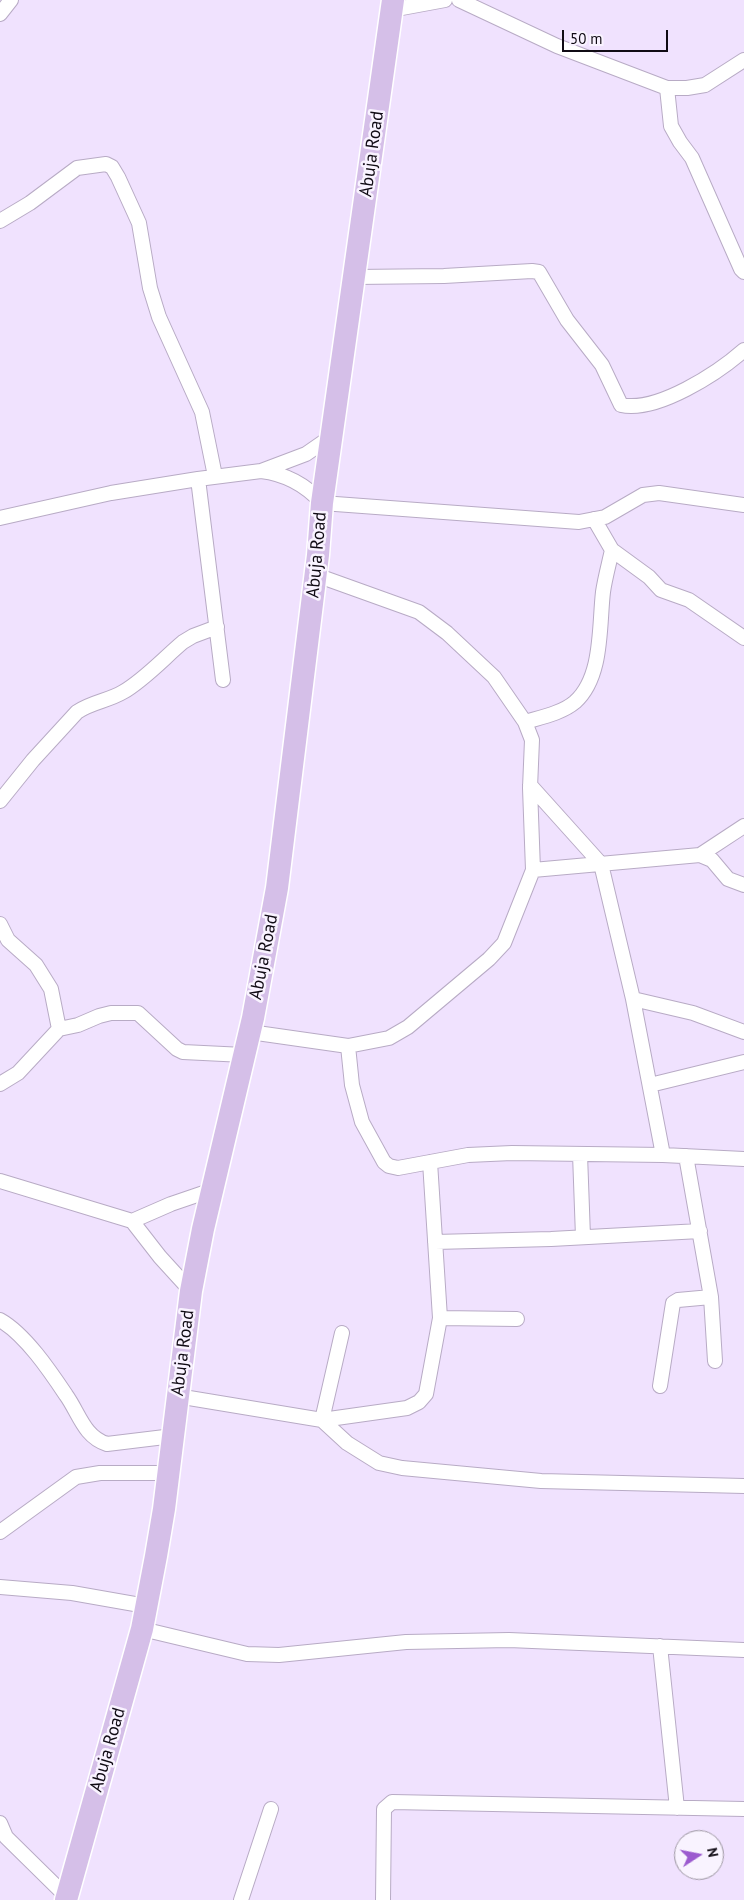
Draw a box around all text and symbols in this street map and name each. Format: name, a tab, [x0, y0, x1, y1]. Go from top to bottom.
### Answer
scale bar	[564, 20, 670, 52]
text: 50 m	[570, 29, 603, 48]
street label: Abuja Road	[355, 110, 389, 198]
street label: Abuja Road	[302, 511, 332, 599]
street label: Abuja Road	[245, 912, 283, 1002]
street label: Abuja Road	[167, 1309, 199, 1397]
street label: Abuja Road	[86, 1705, 130, 1795]
north arrow	[674, 1830, 724, 1880]
text: N	[703, 1846, 722, 1859]

